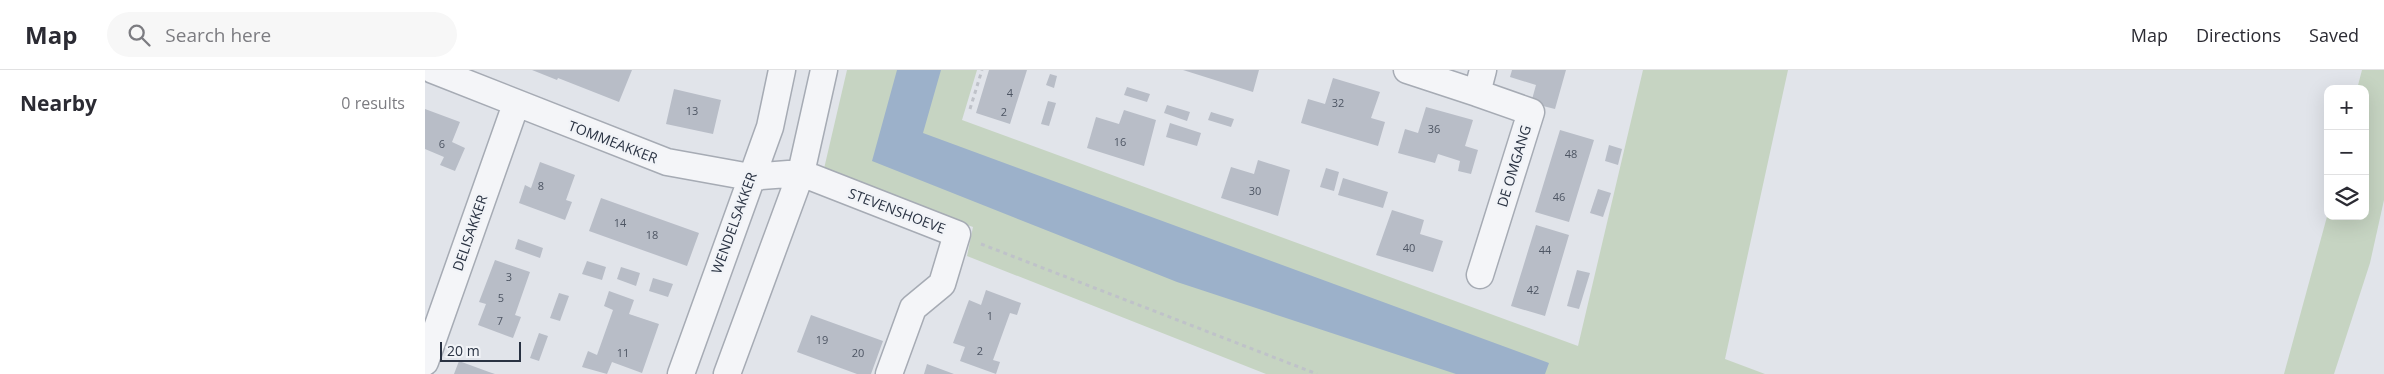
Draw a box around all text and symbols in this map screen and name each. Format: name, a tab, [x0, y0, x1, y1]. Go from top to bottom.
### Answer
search box	[107, 12, 457, 57]
text: Map	[25, 18, 77, 51]
icon: search	[125, 21, 153, 49]
text: Search here	[165, 22, 271, 48]
text: Map	[2131, 23, 2168, 47]
text: Directions	[2196, 23, 2281, 47]
text: Saved	[2309, 23, 2359, 47]
house number: 4	[1007, 85, 1014, 100]
map controls	[2324, 85, 2369, 220]
button: +	[2324, 85, 2369, 130]
text: Nearby	[20, 89, 97, 117]
text: 0 results	[341, 92, 405, 114]
house number: 32	[1332, 95, 1344, 110]
house number: 13	[686, 103, 698, 118]
house number: 2	[1001, 104, 1007, 119]
street label: TOMMEAKKER	[566, 116, 661, 167]
house number: 36	[1428, 121, 1440, 136]
street label: DE OMGANG	[1492, 123, 1535, 209]
button: −	[2324, 130, 2369, 175]
house number: 16	[1114, 134, 1126, 149]
house number: 6	[439, 136, 445, 151]
house number: 48	[1565, 146, 1577, 161]
street label: WENDELSAKKER	[706, 169, 761, 276]
button: layers	[2324, 175, 2369, 220]
house number: 8	[538, 178, 544, 193]
street label: STEVENSHOEVE	[846, 183, 948, 238]
house number: 30	[1249, 183, 1261, 198]
house number: 46	[1553, 189, 1565, 204]
street label: DELISAKKER	[448, 192, 492, 273]
house number: 14	[614, 215, 627, 230]
house number: 18	[646, 227, 658, 242]
house number: 40	[1403, 240, 1415, 255]
house number: 44	[1539, 242, 1552, 257]
house number: 3	[506, 269, 512, 284]
house number: 42	[1527, 282, 1539, 297]
house number: 5	[498, 290, 504, 305]
house number: 1	[987, 308, 993, 323]
house number: 7	[497, 313, 503, 328]
house number: 19	[816, 332, 828, 347]
scale bar	[440, 339, 521, 362]
text: 20 m	[447, 341, 480, 360]
house number: 2	[977, 343, 983, 358]
house number: 11	[617, 345, 629, 360]
house number: 20	[852, 345, 864, 360]

